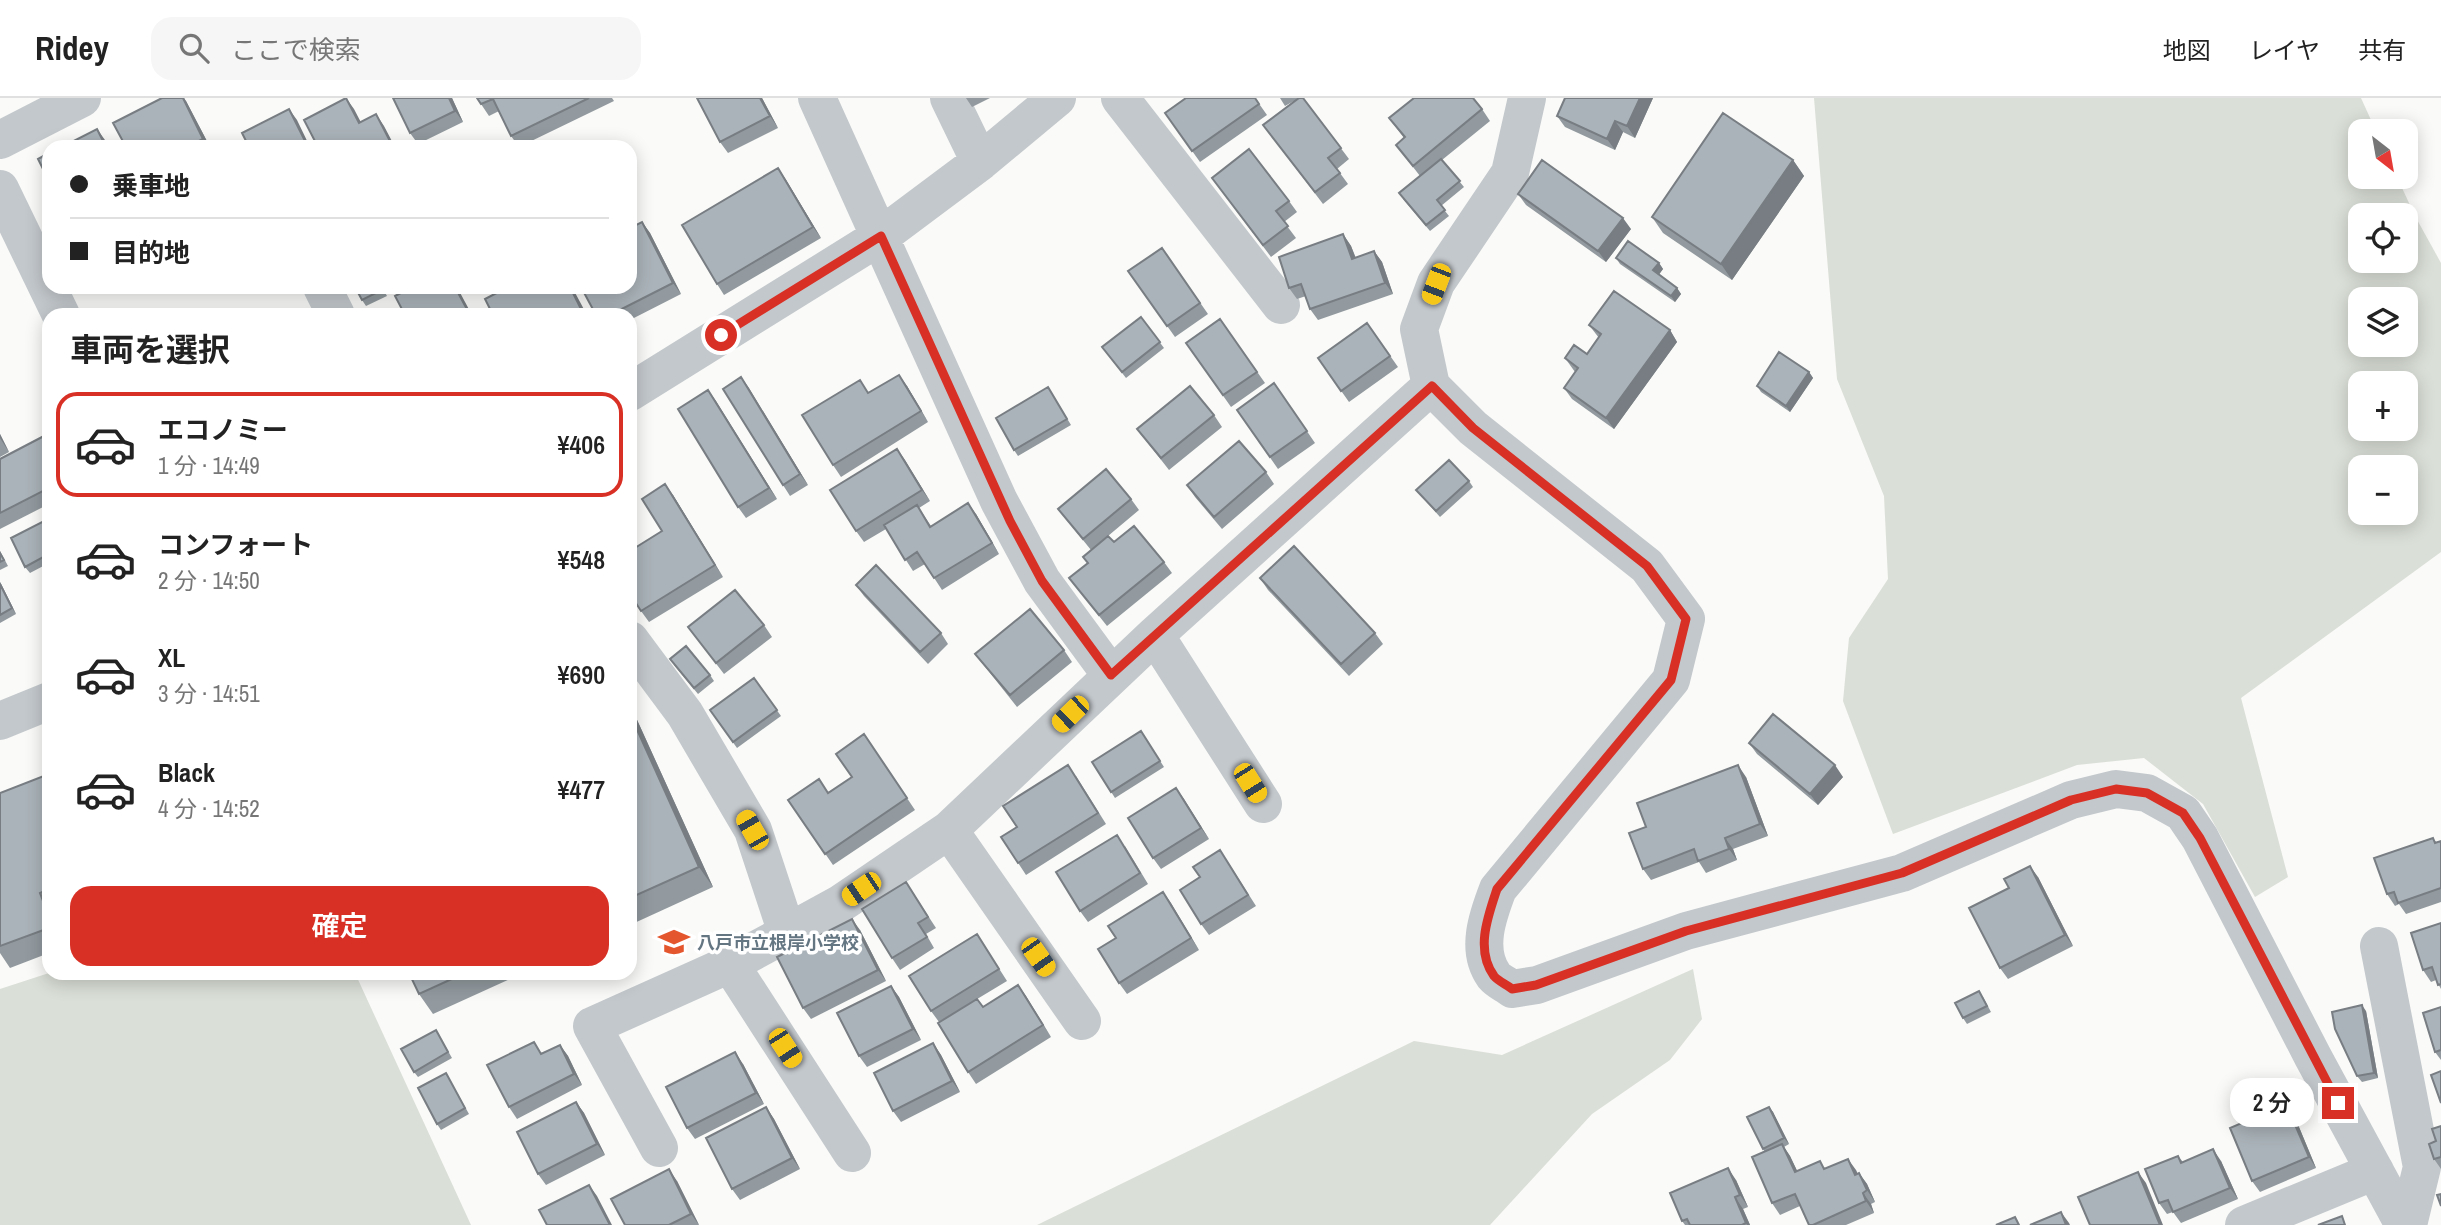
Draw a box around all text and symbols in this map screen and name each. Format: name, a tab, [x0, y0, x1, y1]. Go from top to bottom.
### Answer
search box	[151, 17, 641, 80]
text: Ridey	[35, 26, 109, 70]
icon: search	[175, 29, 213, 67]
text: ここで検索	[231, 32, 361, 67]
text: 地図	[2163, 34, 2211, 66]
text: レイヤ	[2249, 34, 2320, 66]
text: 共有	[2358, 34, 2406, 66]
north arrow	[2348, 119, 2418, 189]
map controls	[2348, 119, 2418, 525]
text: 乗車地	[112, 168, 190, 203]
button: locate	[2348, 203, 2418, 273]
text: 目的地	[112, 235, 190, 270]
car	[1419, 261, 1454, 307]
button: layers	[2348, 287, 2418, 357]
route start	[705, 319, 737, 351]
text: 車両を選択	[70, 328, 230, 371]
button: +	[2348, 371, 2418, 441]
text: エコノミー	[158, 412, 288, 447]
icon: car	[74, 413, 137, 476]
text: ¥406	[558, 427, 605, 462]
text: 1 分 · 14:49	[158, 450, 260, 481]
button: −	[2348, 455, 2418, 525]
text: コンフォート	[158, 527, 313, 562]
icon: car	[74, 528, 137, 591]
text: ¥548	[558, 542, 605, 577]
text: 2 分 · 14:50	[158, 565, 260, 596]
text: XL	[158, 640, 185, 675]
icon: car	[74, 643, 137, 706]
text: ¥690	[558, 657, 605, 692]
text: 3 分 · 14:51	[158, 678, 260, 709]
car	[1048, 692, 1093, 736]
text: Black	[158, 755, 215, 790]
icon: car	[74, 758, 137, 821]
car	[1230, 760, 1271, 806]
text: ¥477	[558, 772, 605, 807]
text: 4 分 · 14:52	[158, 793, 260, 824]
car	[733, 807, 772, 853]
car	[838, 869, 885, 909]
button: 確定	[70, 886, 609, 966]
school or university icon: 八戸市立根岸小学校	[657, 925, 691, 959]
place label: 八戸市立根岸小学校	[697, 930, 859, 955]
car	[1018, 934, 1059, 980]
car	[765, 1025, 806, 1071]
callout: 2 分	[2230, 1079, 2314, 1128]
text: 2 分	[2253, 1087, 2291, 1118]
route end	[2322, 1087, 2354, 1119]

